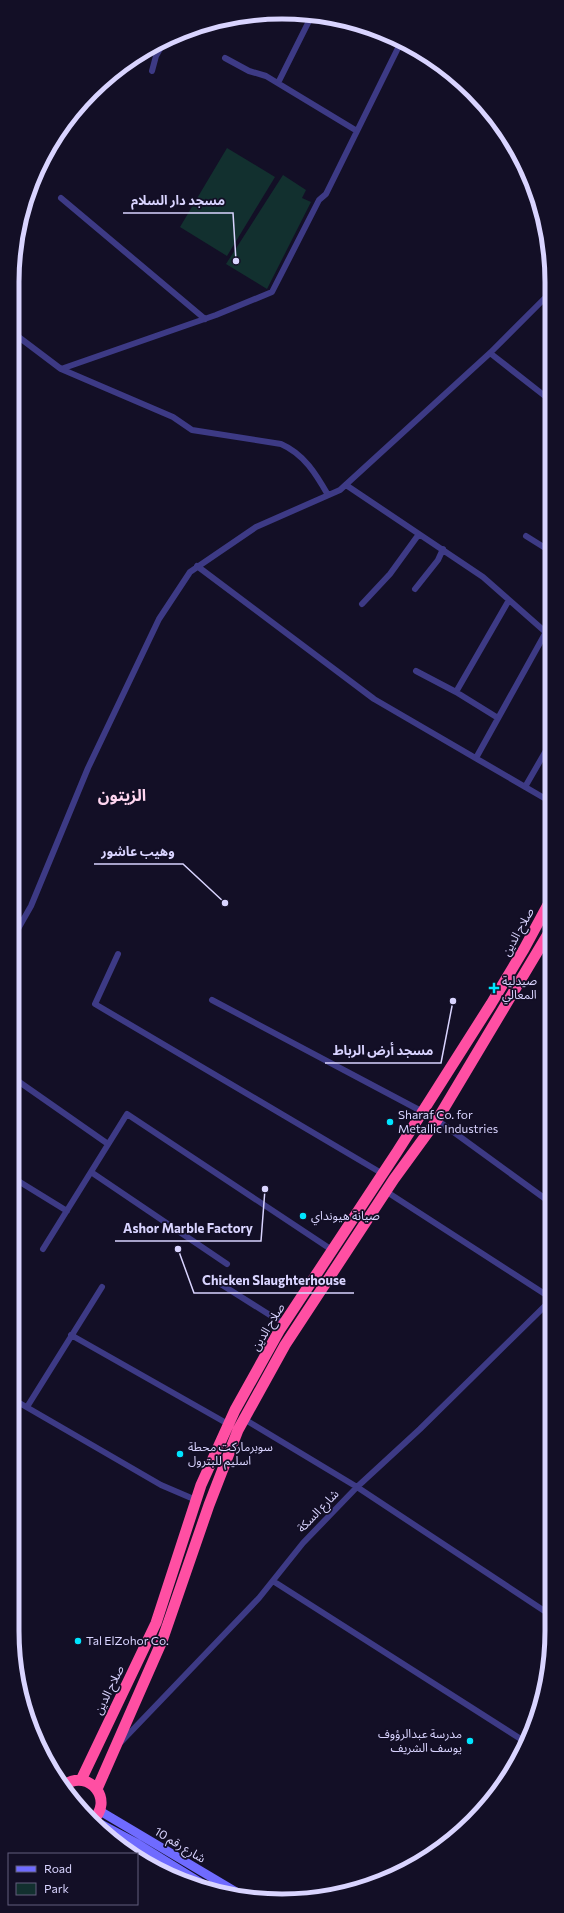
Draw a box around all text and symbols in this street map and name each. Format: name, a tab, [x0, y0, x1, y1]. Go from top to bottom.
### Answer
callout: مسجد دار السلام	[123, 188, 233, 213]
text: مسجد دار السلام	[131, 192, 225, 210]
district label: الزيتون	[98, 785, 146, 805]
callout: وهيب عاشور	[94, 839, 183, 864]
text: وهيب عاشور	[100, 843, 175, 859]
street label: صلاح الدين	[498, 905, 539, 959]
place label: صيدلية المعالي	[502, 973, 537, 1005]
marker: صيدلية المعالي	[489, 983, 499, 993]
callout: مسجد أرض الرباط	[325, 1038, 441, 1063]
text: مسجد أرض الرباط	[333, 1042, 433, 1058]
place label: Sharaf Co. for Metallic Industries	[398, 1107, 498, 1135]
marker: Sharaf Co. for Metallic Industries	[385, 1117, 395, 1127]
place label: صيانة هيونداي	[311, 1208, 380, 1226]
marker: صيانة هيونداي	[298, 1211, 308, 1221]
callout: Ashor Marble Factory	[115, 1216, 261, 1241]
text: Ashor Marble Factory	[123, 1220, 253, 1236]
callout: Chicken Slaughterhouse	[194, 1268, 354, 1293]
text: Chicken Slaughterhouse	[202, 1272, 346, 1288]
street label: صلاح الدين	[248, 1300, 289, 1354]
place label: سوبرماركت محطة اسليم للبترول	[188, 1439, 273, 1470]
marker: سوبرماركت محطة اسليم للبترول	[175, 1449, 185, 1459]
street label: شارع السكة	[294, 1486, 343, 1537]
place label: Tal ElZohor Co.	[86, 1633, 169, 1647]
marker: Tal ElZohor Co.	[73, 1636, 83, 1646]
street label: صلاح الدين	[90, 1663, 129, 1718]
place label: مدرسة عبدالرؤوف يوسف الشريف	[378, 1726, 462, 1755]
marker: مدرسة عبدالرؤوف يوسف الشريف	[465, 1736, 475, 1746]
street label: شارع رقم 10	[151, 1823, 209, 1867]
legend	[8, 1853, 138, 1905]
text: Road	[44, 1861, 72, 1875]
text: Park	[44, 1881, 70, 1895]

